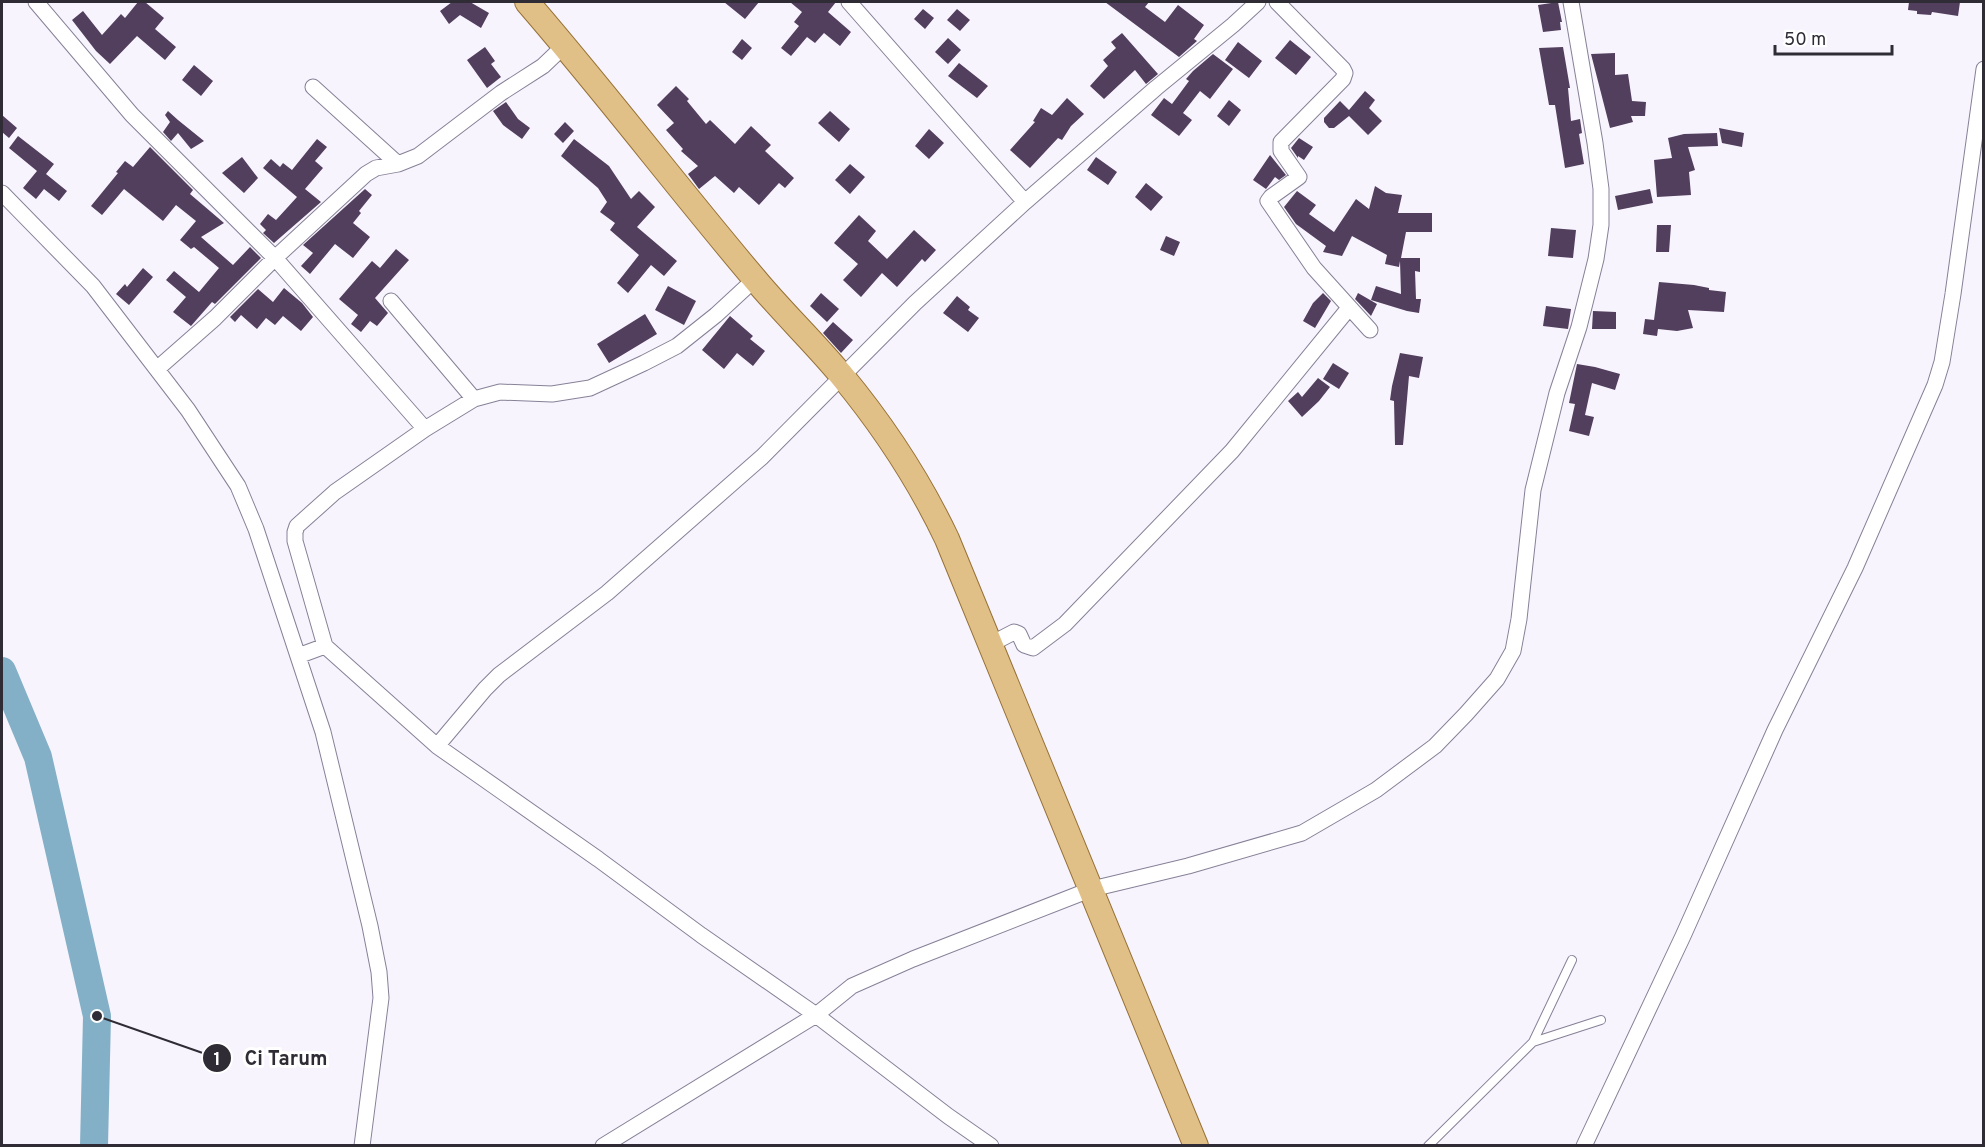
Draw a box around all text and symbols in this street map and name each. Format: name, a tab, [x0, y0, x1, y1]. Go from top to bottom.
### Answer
scale bar	[1775, 18, 1892, 56]
text: 50 m	[1784, 29, 1826, 52]
callout: Ci Tarum	[202, 1039, 339, 1077]
text: Ci Tarum	[244, 1047, 328, 1073]
text: 1	[213, 1049, 221, 1072]

